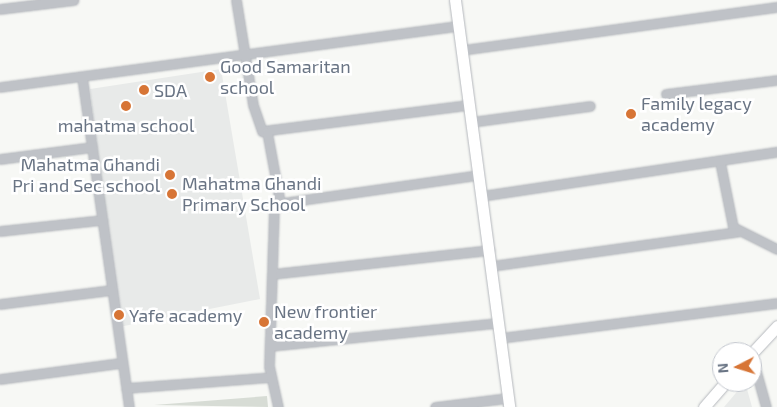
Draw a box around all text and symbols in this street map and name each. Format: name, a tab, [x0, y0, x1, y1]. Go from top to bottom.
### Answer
place label: Good Samaritan school	[220, 56, 351, 98]
marker: Good Samaritan school	[204, 71, 216, 83]
place label: SDA	[154, 79, 187, 101]
marker: SDA	[138, 84, 150, 96]
place label: Family legacy academy	[641, 93, 752, 136]
marker: mahatma school	[120, 100, 132, 112]
marker: Family legacy academy	[625, 108, 637, 120]
place label: mahatma school	[58, 114, 194, 136]
place label: Mahatma Ghandi Pri and Sec school	[12, 154, 160, 196]
marker: Mahatma Ghandi Pri and Sec school	[164, 169, 176, 181]
place label: Mahatma Ghandi Primary School	[182, 173, 321, 215]
marker: Mahatma Ghandi Primary School	[166, 188, 178, 200]
place label: New frontier academy	[274, 301, 378, 344]
place label: Yafe academy	[129, 304, 242, 326]
marker: Yafe academy	[113, 309, 125, 321]
marker: New frontier academy	[258, 316, 270, 328]
north arrow	[712, 342, 762, 392]
text: N	[714, 362, 731, 374]

